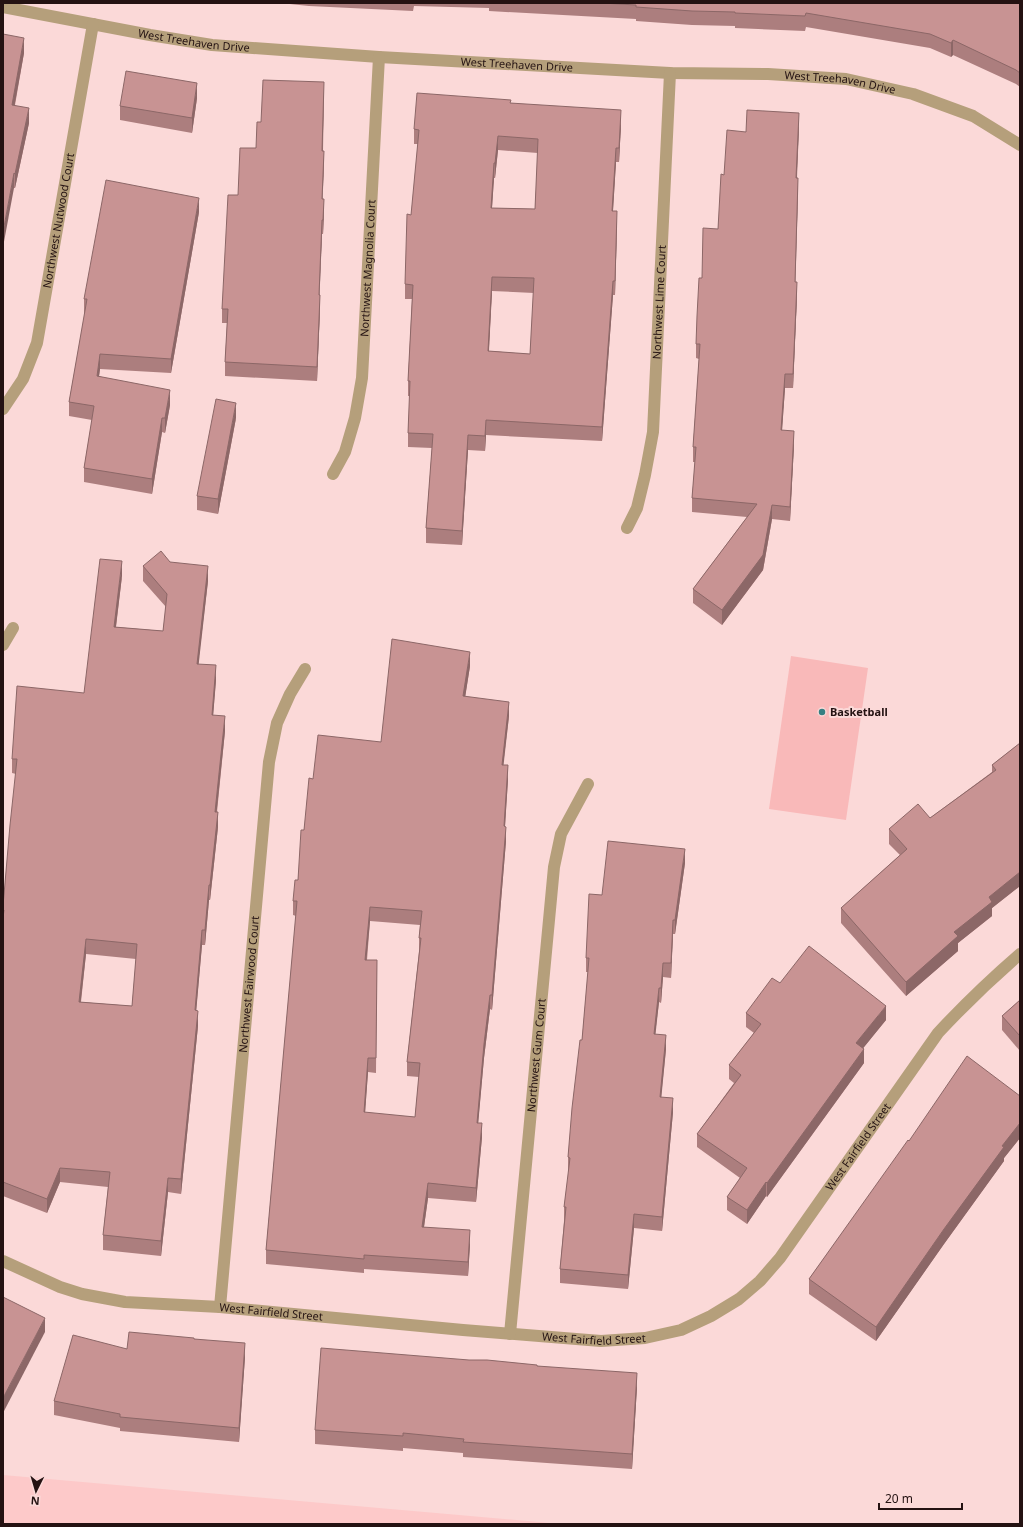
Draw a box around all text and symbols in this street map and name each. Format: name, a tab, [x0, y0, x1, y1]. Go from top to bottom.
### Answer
street label: West Treehaven Drive	[137, 25, 250, 55]
street label: West Treehaven Drive	[460, 54, 573, 75]
street label: West Treehaven Drive	[784, 67, 897, 97]
street label: Northwest Nutwood Court	[39, 152, 77, 289]
street label: Northwest Magnolia Court	[356, 199, 378, 337]
street label: Northwest Lime Court	[648, 245, 669, 360]
place label: Basketball	[830, 704, 888, 719]
marker: Basketball	[817, 707, 827, 717]
street label: Northwest Fairwood Court	[235, 915, 262, 1053]
street label: Northwest Gum Court	[523, 998, 549, 1113]
street label: West Fairfield Street	[822, 1100, 894, 1193]
street label: West Fairfield Street	[219, 1299, 324, 1324]
street label: West Fairfield Street	[542, 1328, 646, 1348]
north arrow	[16, 1471, 56, 1511]
scale bar	[879, 1485, 962, 1511]
text: 20 m	[885, 1490, 913, 1507]
text: N	[30, 1494, 40, 1509]

